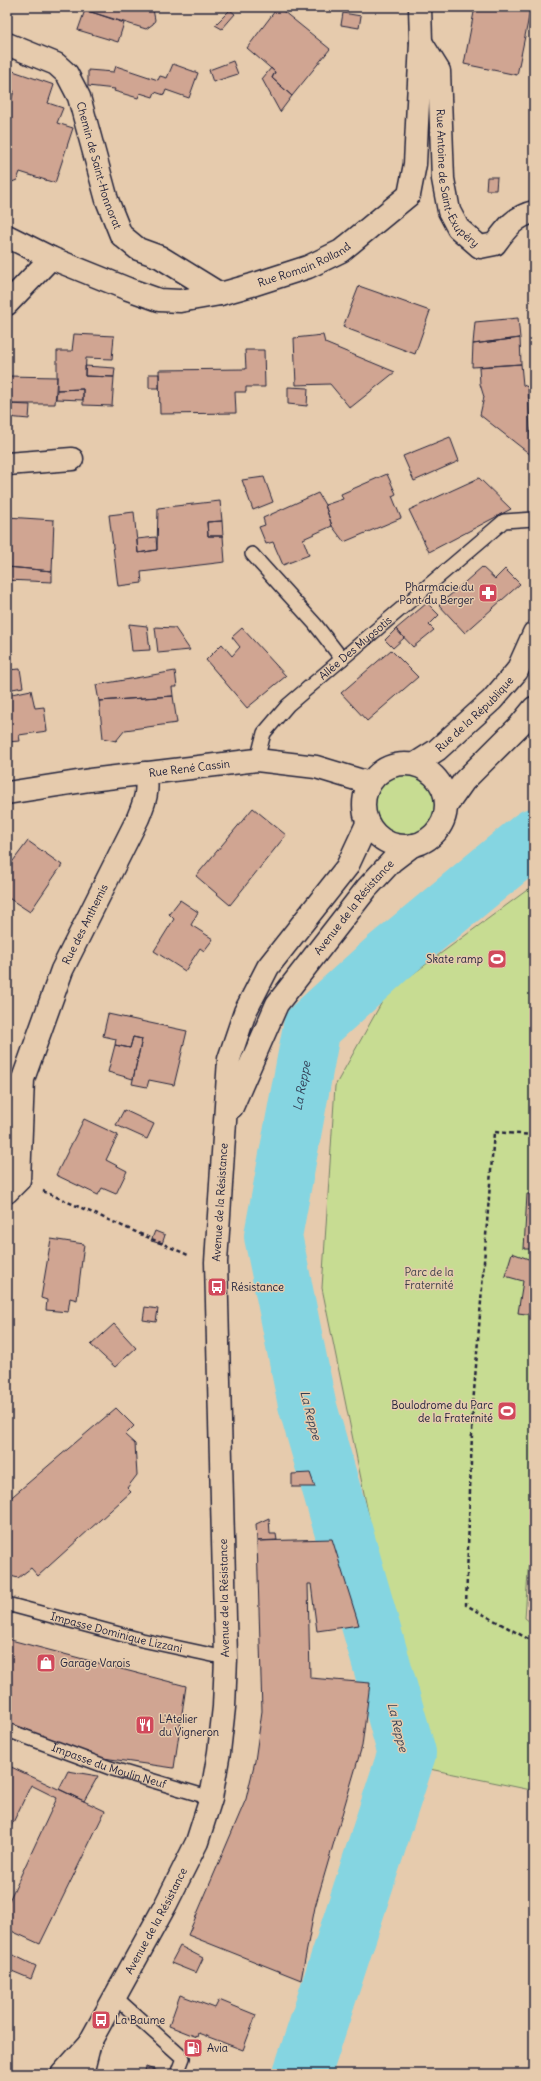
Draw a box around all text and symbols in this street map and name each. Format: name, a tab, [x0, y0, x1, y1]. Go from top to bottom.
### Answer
street label: Chemin de Saint-Honnorat	[74, 100, 125, 231]
street label: Rue Antoine de Saint-Exupéry	[433, 109, 482, 250]
street label: Rue Romain Rolland	[256, 239, 354, 290]
place label: Pharmacie du Pont du Berger	[399, 580, 475, 607]
pharmacy icon: Pharmacie du Pont du Berger	[477, 582, 499, 604]
street label: Allée Des Myosotis	[316, 613, 395, 683]
street label: Rue de la République	[433, 673, 516, 755]
street label: Rue René Cassin	[148, 756, 231, 780]
street label: Avenue de la Résistance	[311, 857, 397, 958]
street label: Rue des Anthemis	[59, 882, 111, 967]
sports icon: Skate ramp	[486, 948, 508, 970]
place label: Skate ramp	[426, 952, 483, 966]
water label: La Reppe	[289, 1058, 313, 1112]
street label: Avenue de la Résistance	[209, 1142, 231, 1262]
park label: Parc de la Fraternité	[405, 1265, 453, 1292]
bus stop icon: Résistance	[206, 1276, 228, 1298]
place label: Résistance	[231, 1280, 284, 1294]
water label: La Reppe	[297, 1389, 325, 1443]
place label: Boulodrome du Parc de la Fraternité	[391, 1398, 493, 1425]
sports icon: Boulodrome du Parc de la Fraternité	[496, 1400, 518, 1422]
street label: Avenue de la Résistance	[216, 1538, 232, 1657]
street label: Impasse Dominique Lizzani	[49, 1609, 184, 1655]
shop icon: Garage Varois	[35, 1652, 57, 1674]
place label: Garage Varois	[60, 1656, 130, 1670]
water label: La Reppe	[385, 1701, 412, 1755]
place label: L'Atelier du Vigneron	[159, 1712, 219, 1739]
restaurant icon: L'Atelier du Vigneron	[134, 1714, 156, 1736]
street label: Impasse du Moulin Neuf	[50, 1740, 168, 1791]
street label: Avenue de la Résistance	[122, 1865, 190, 1977]
bus stop icon: La Baume	[90, 2009, 112, 2031]
place label: La Baume	[115, 2013, 165, 2027]
fuel station icon: Avia	[182, 2037, 204, 2059]
place label: Avia	[207, 2041, 228, 2055]

